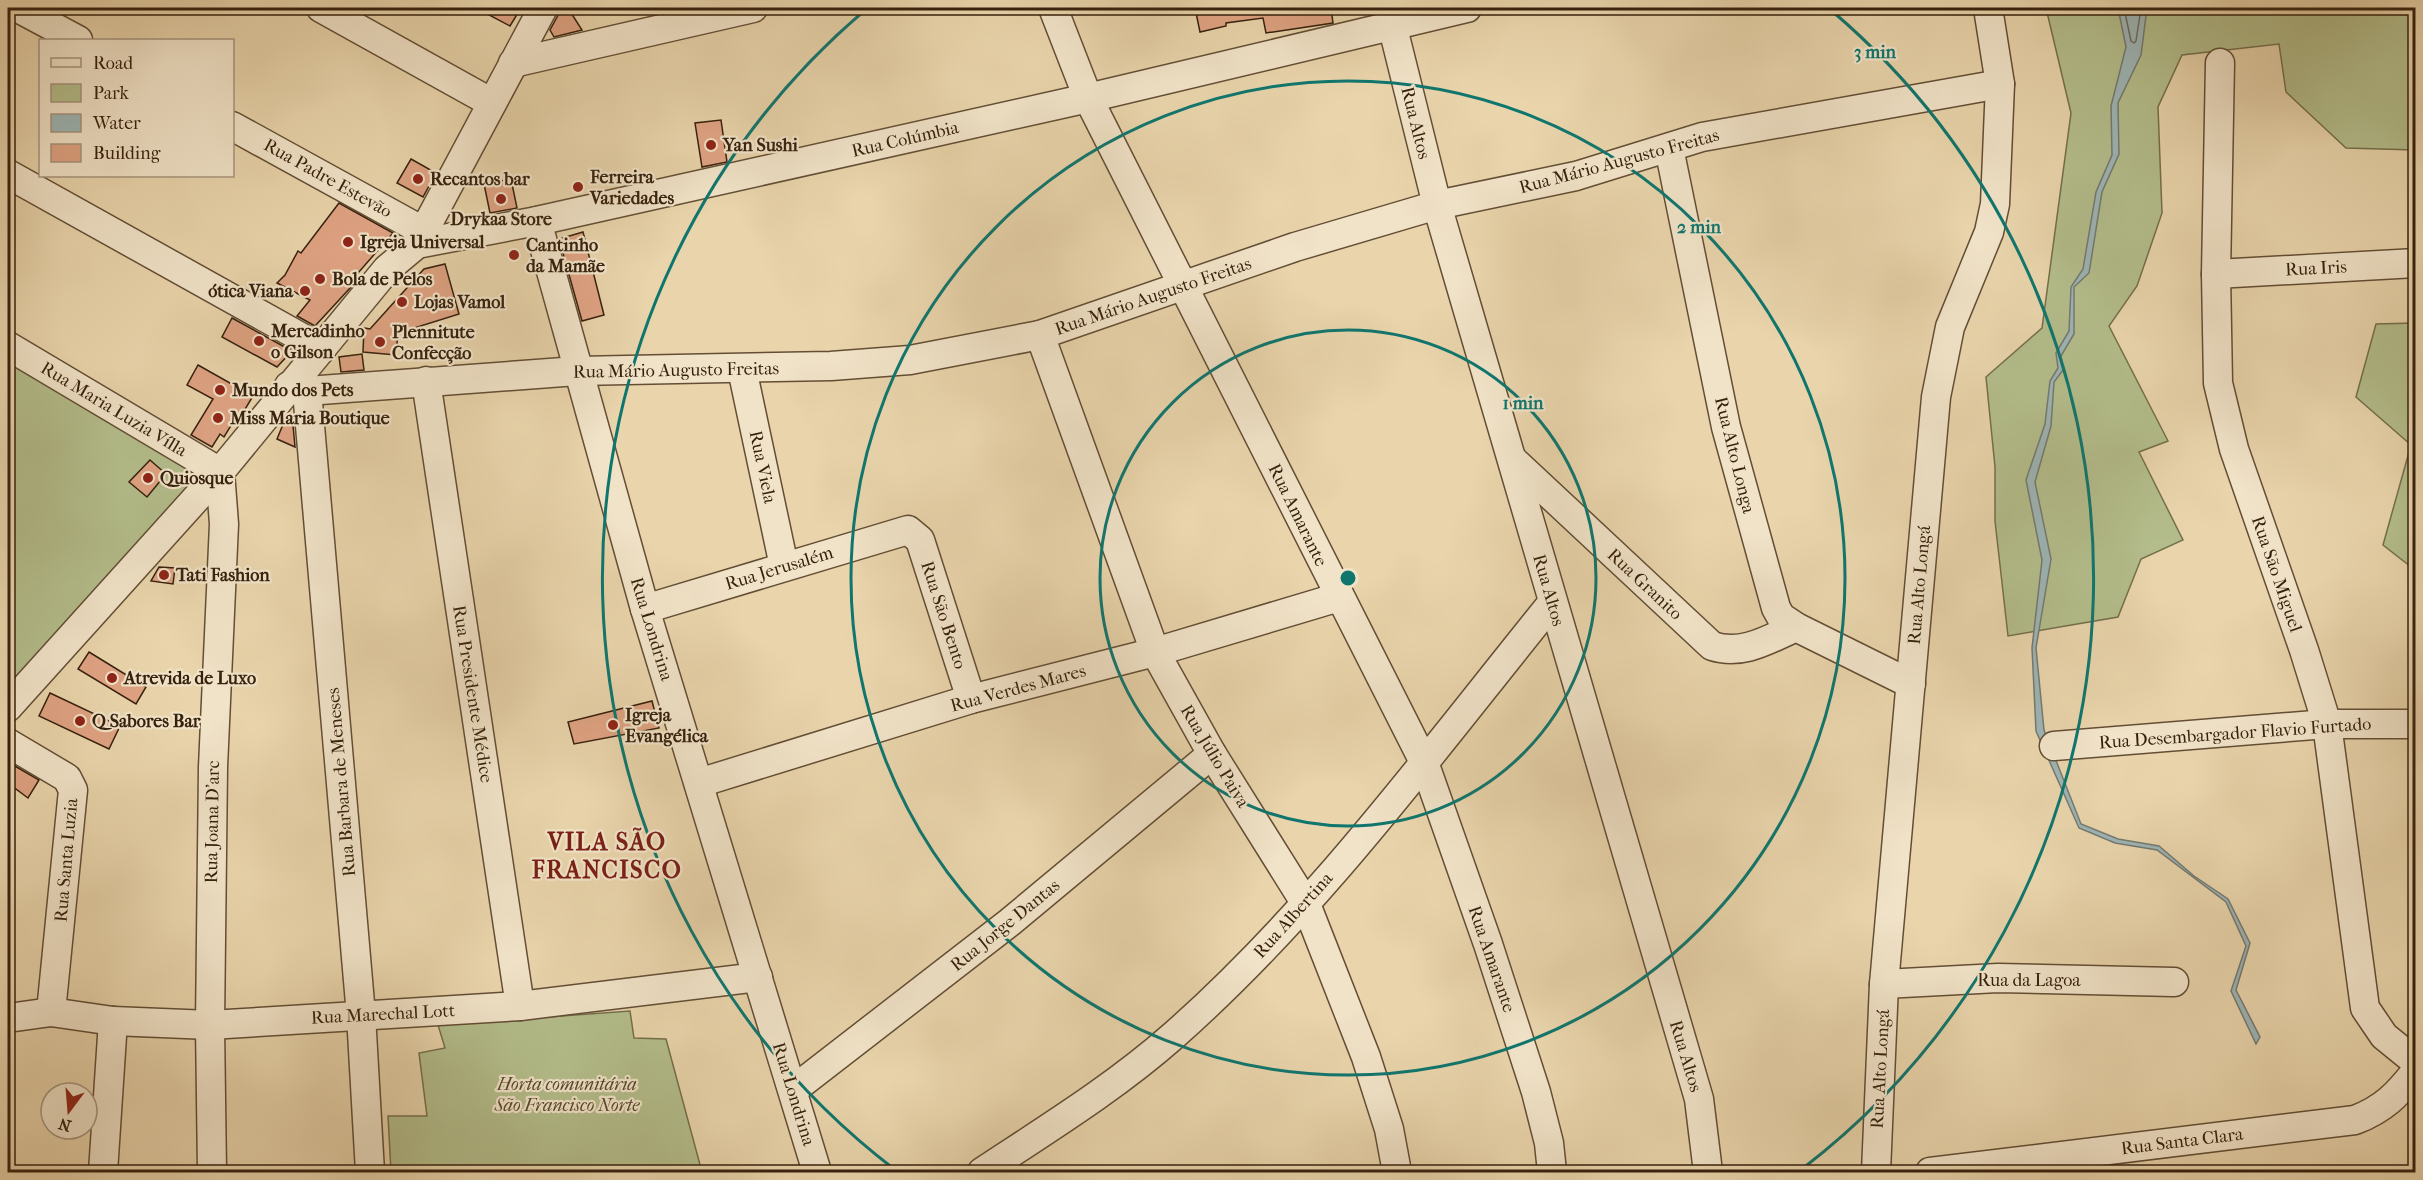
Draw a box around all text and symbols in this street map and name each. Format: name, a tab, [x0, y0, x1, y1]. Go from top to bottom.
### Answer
legend	[39, 39, 234, 177]
text: 3 min	[1854, 42, 1897, 63]
text: Road	[93, 53, 133, 74]
text: Park	[93, 83, 130, 104]
street label: Rua Altos	[1396, 85, 1435, 162]
text: Water	[92, 113, 141, 134]
street label: Rua Colúmbia	[850, 117, 961, 162]
street label: Rua Mário Augusto Freitas	[1517, 125, 1722, 198]
street label: Rua Padre Estevão	[260, 135, 396, 222]
place label: Yan Sushi	[722, 135, 799, 156]
marker: Yan Sushi	[704, 138, 718, 152]
text: Building	[93, 143, 161, 164]
place label: Ferreira Variedades	[589, 167, 674, 209]
place label: Recantos bar	[430, 169, 530, 190]
marker: Recantos bar	[411, 172, 425, 186]
marker: Ferreira Variedades	[571, 180, 585, 194]
marker: Drykaa Store	[494, 192, 508, 206]
place label: Drykaa Store	[450, 209, 552, 230]
text: 2 min	[1677, 217, 1721, 238]
place label: Igreja Universal	[360, 232, 486, 253]
marker: Igreja Universal	[341, 235, 355, 249]
place label: Cantinho da Mamãe	[526, 235, 605, 277]
marker: Cantinho da Mamãe	[507, 248, 521, 262]
street label: Rua Mário Augusto Freitas	[1052, 253, 1254, 340]
street label: Rua Iris	[2285, 256, 2348, 281]
place label: Bola de Pelos	[332, 269, 433, 290]
marker: Bola de Pelos	[313, 272, 327, 286]
place label: ótica Viana	[208, 281, 294, 302]
marker: ótica Viana	[298, 284, 312, 298]
place label: Lojas Vamol	[414, 292, 506, 313]
marker: Lojas Vamol	[395, 295, 409, 309]
place label: Mercadinho o Gilson	[270, 321, 365, 363]
place label: Plennitute Confecção	[392, 322, 475, 364]
marker: Mercadinho o Gilson	[252, 334, 266, 348]
marker: Plennitute Confecção	[373, 335, 387, 349]
street label: Rua Maria Luzia Vílla	[37, 358, 191, 462]
street label: Rua Mário Augusto Freitas	[573, 358, 780, 383]
place label: Mundo dos Pets	[231, 380, 354, 401]
marker: Mundo dos Pets	[213, 383, 227, 397]
text: 1 min	[1502, 393, 1544, 414]
street label: Rua Alto Longa	[1710, 395, 1759, 516]
place label: Miss Maria Boutique	[229, 408, 390, 429]
marker: Miss Maria Boutique	[211, 411, 225, 425]
street label: Rua Viela	[745, 429, 781, 506]
street label: Rua Amarante	[1264, 460, 1332, 570]
place label: Quiosque	[160, 468, 233, 489]
marker: Quiosque	[141, 471, 155, 485]
street label: Rua São Miguel	[2247, 513, 2306, 635]
street label: Rua Alto Longá	[1904, 524, 1935, 645]
street label: Rua Jerusalém	[723, 542, 836, 595]
street label: Rua Granito	[1603, 544, 1687, 624]
street label: Rua Altos	[1528, 552, 1569, 629]
street label: Rua São Bento	[916, 559, 971, 672]
place label: Tati Fashion	[175, 565, 270, 586]
marker: Tati Fashion	[157, 568, 171, 582]
centre of rings	[1338, 568, 1358, 588]
street label: Rua Londrina	[626, 575, 677, 684]
street label: Rua Presidente Médice	[448, 604, 497, 784]
street label: Rua Verdes Mares	[948, 660, 1088, 717]
place label: Atrevida de Luxo	[123, 668, 256, 689]
marker: Atrevida de Luxo	[105, 671, 119, 685]
street label: Rua Barbara de Meneses	[323, 686, 360, 877]
street label: Rua Júlio Paiva	[1176, 701, 1254, 812]
place label: Igreja Evangélica	[625, 705, 709, 747]
place label: Q Sabores Bar	[92, 711, 201, 732]
street label: Rua Desembargador Flavio Furtado	[2098, 713, 2372, 753]
marker: Q Sabores Bar	[73, 714, 87, 728]
marker: Igreja Evangélica	[606, 718, 620, 732]
street label: Rua Joana D'arc	[201, 760, 224, 884]
street label: Rua Santa Luzia	[51, 797, 82, 923]
district label: VILA SÃO FRANCISCO	[531, 827, 682, 884]
street label: Rua Albertina	[1249, 868, 1338, 963]
street label: Rua Jorge Dantas	[947, 875, 1064, 976]
street label: Rua Amarante	[1463, 903, 1520, 1015]
street label: Rua da Lagoa	[1977, 970, 2081, 991]
street label: Rua Marechal Lott	[310, 1000, 456, 1029]
street label: Rua Alto Longá	[1867, 1008, 1894, 1129]
street label: Rua Altos	[1665, 1018, 1706, 1095]
street label: Rua Londrina	[768, 1040, 819, 1149]
park label: Horta comunitária São Francisco Norte	[494, 1074, 640, 1116]
north arrow	[39, 1081, 99, 1141]
text: N	[56, 1114, 73, 1136]
street label: Rua Santa Clara	[2120, 1123, 2245, 1159]

